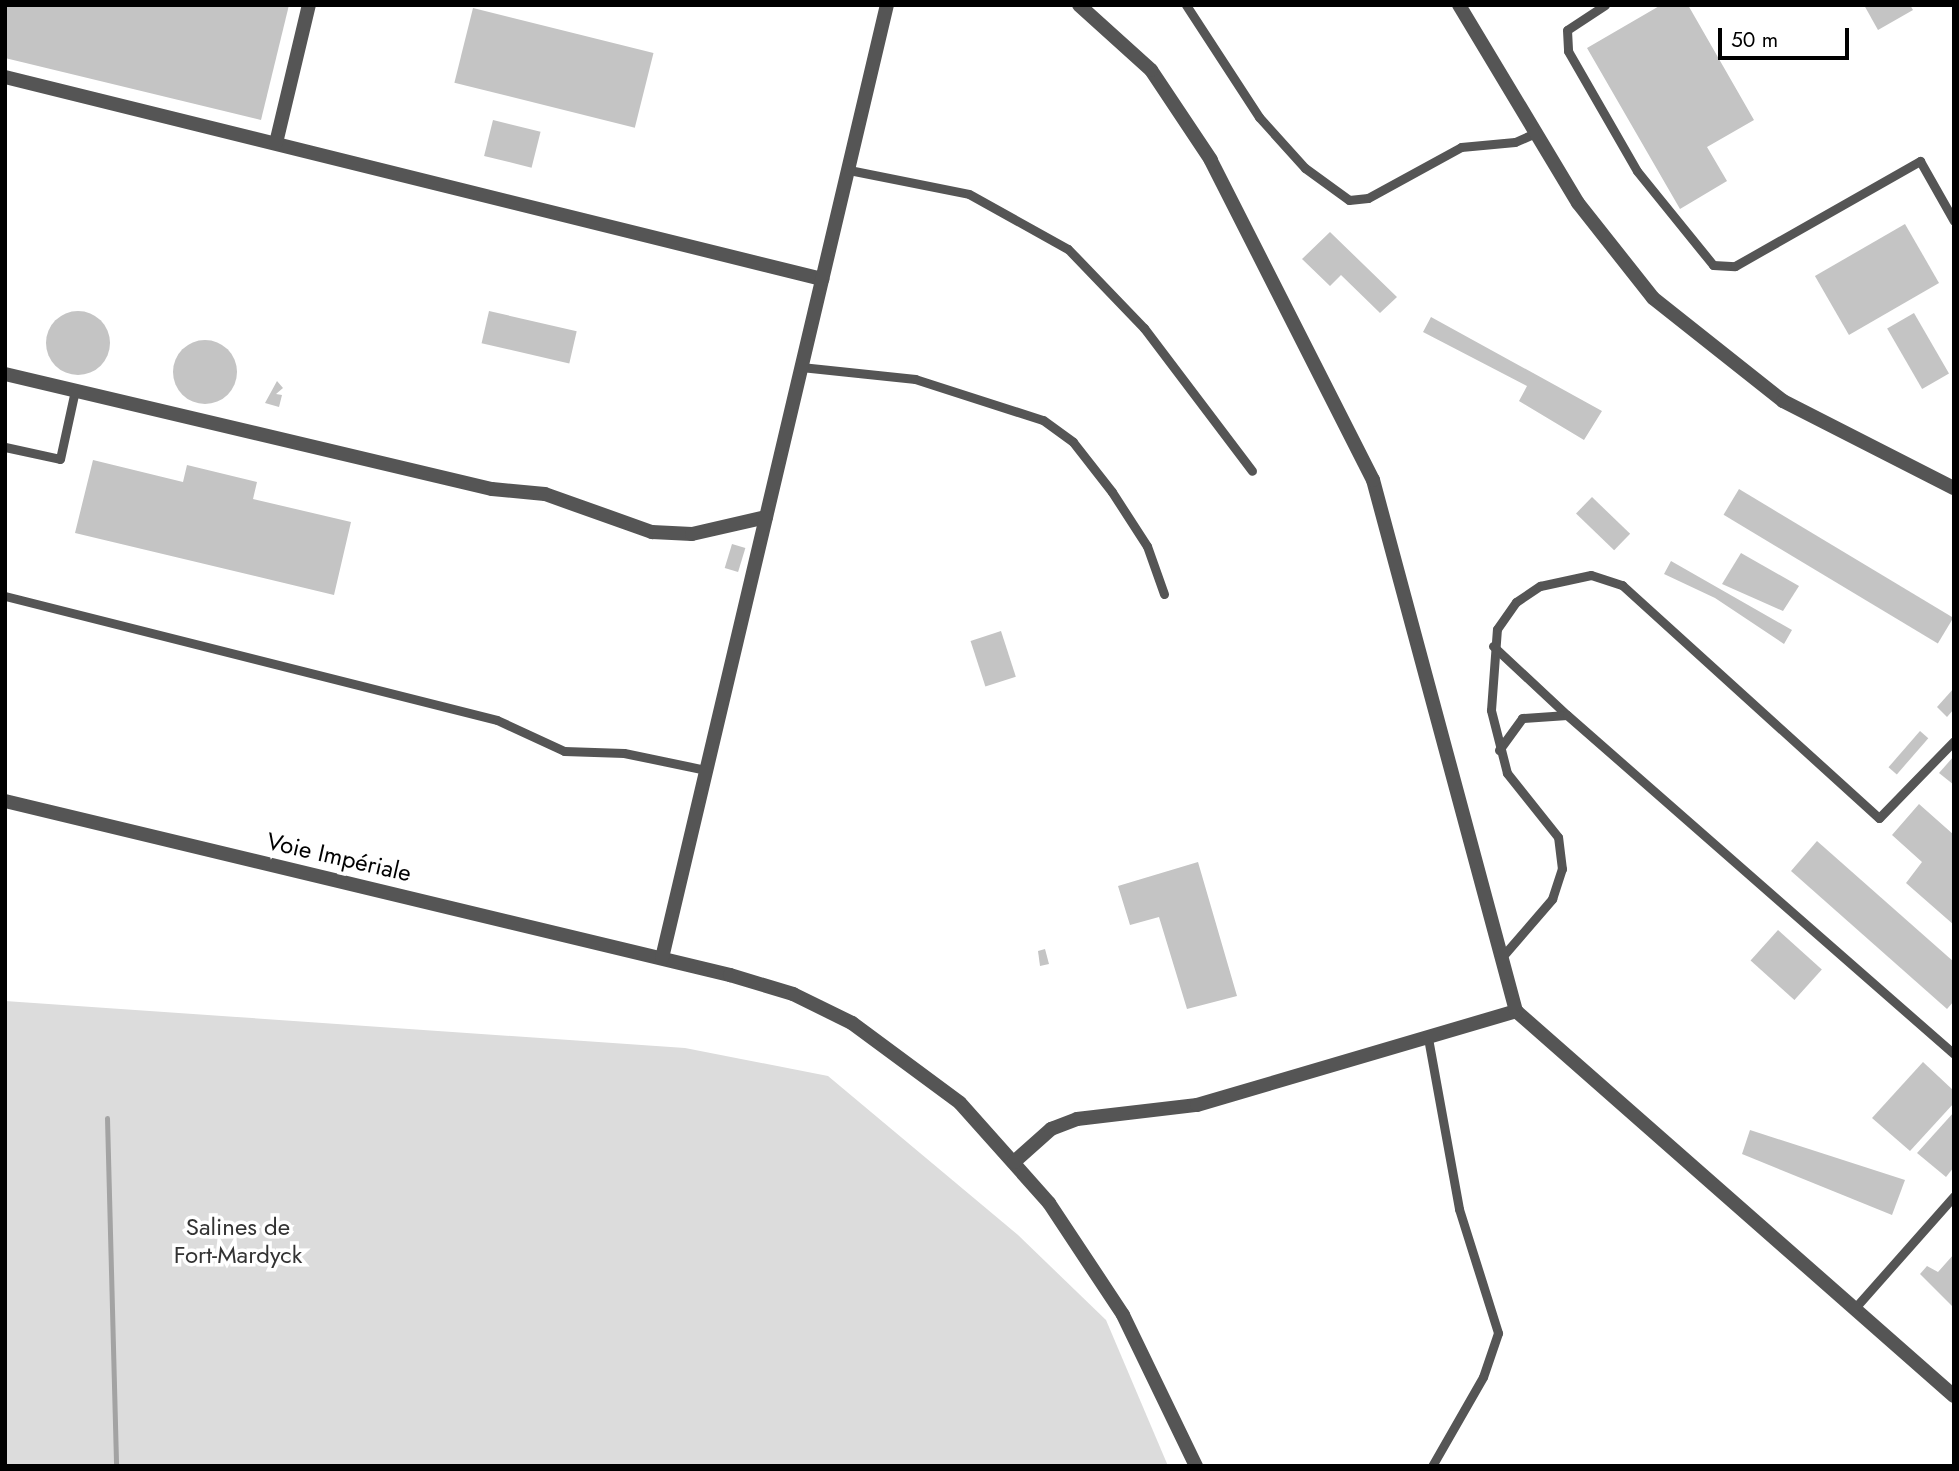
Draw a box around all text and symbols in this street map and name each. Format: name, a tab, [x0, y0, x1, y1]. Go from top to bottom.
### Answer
scale bar	[1721, 14, 1852, 58]
text: 50 m	[1731, 25, 1778, 55]
street label: Voie Impériale	[264, 826, 414, 888]
park label: Salines de Fort-Mardyck	[174, 1213, 302, 1269]

